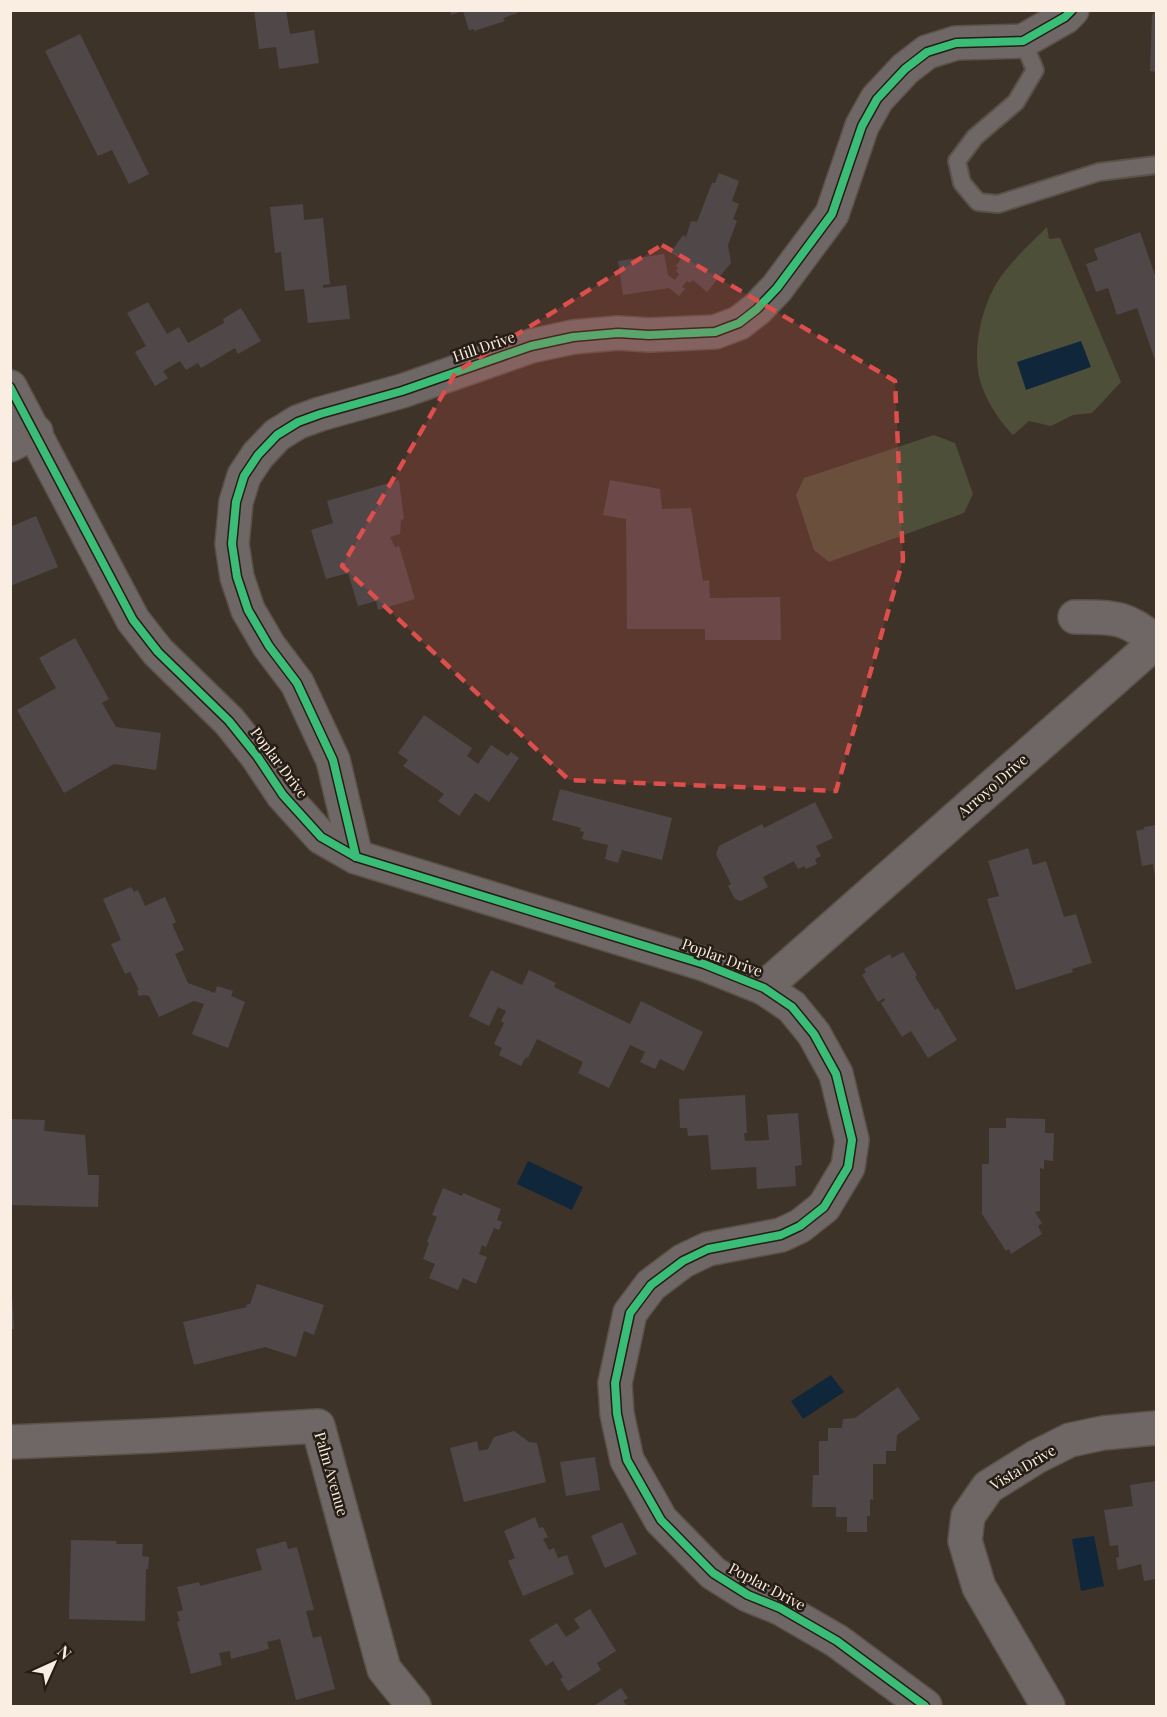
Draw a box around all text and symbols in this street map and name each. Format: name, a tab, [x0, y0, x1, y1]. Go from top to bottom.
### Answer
street label: Hill Drive	[450, 326, 518, 366]
street label: Poplar Drive	[247, 723, 313, 802]
street label: Arroyo Drive	[952, 749, 1032, 822]
street label: Poplar Drive	[679, 933, 765, 981]
street label: Palm Avenue	[310, 1429, 353, 1518]
street label: Vista Drive	[985, 1440, 1059, 1495]
street label: Poplar Drive	[726, 1558, 809, 1615]
north arrow	[24, 1633, 84, 1693]
text: N	[53, 1641, 77, 1664]

